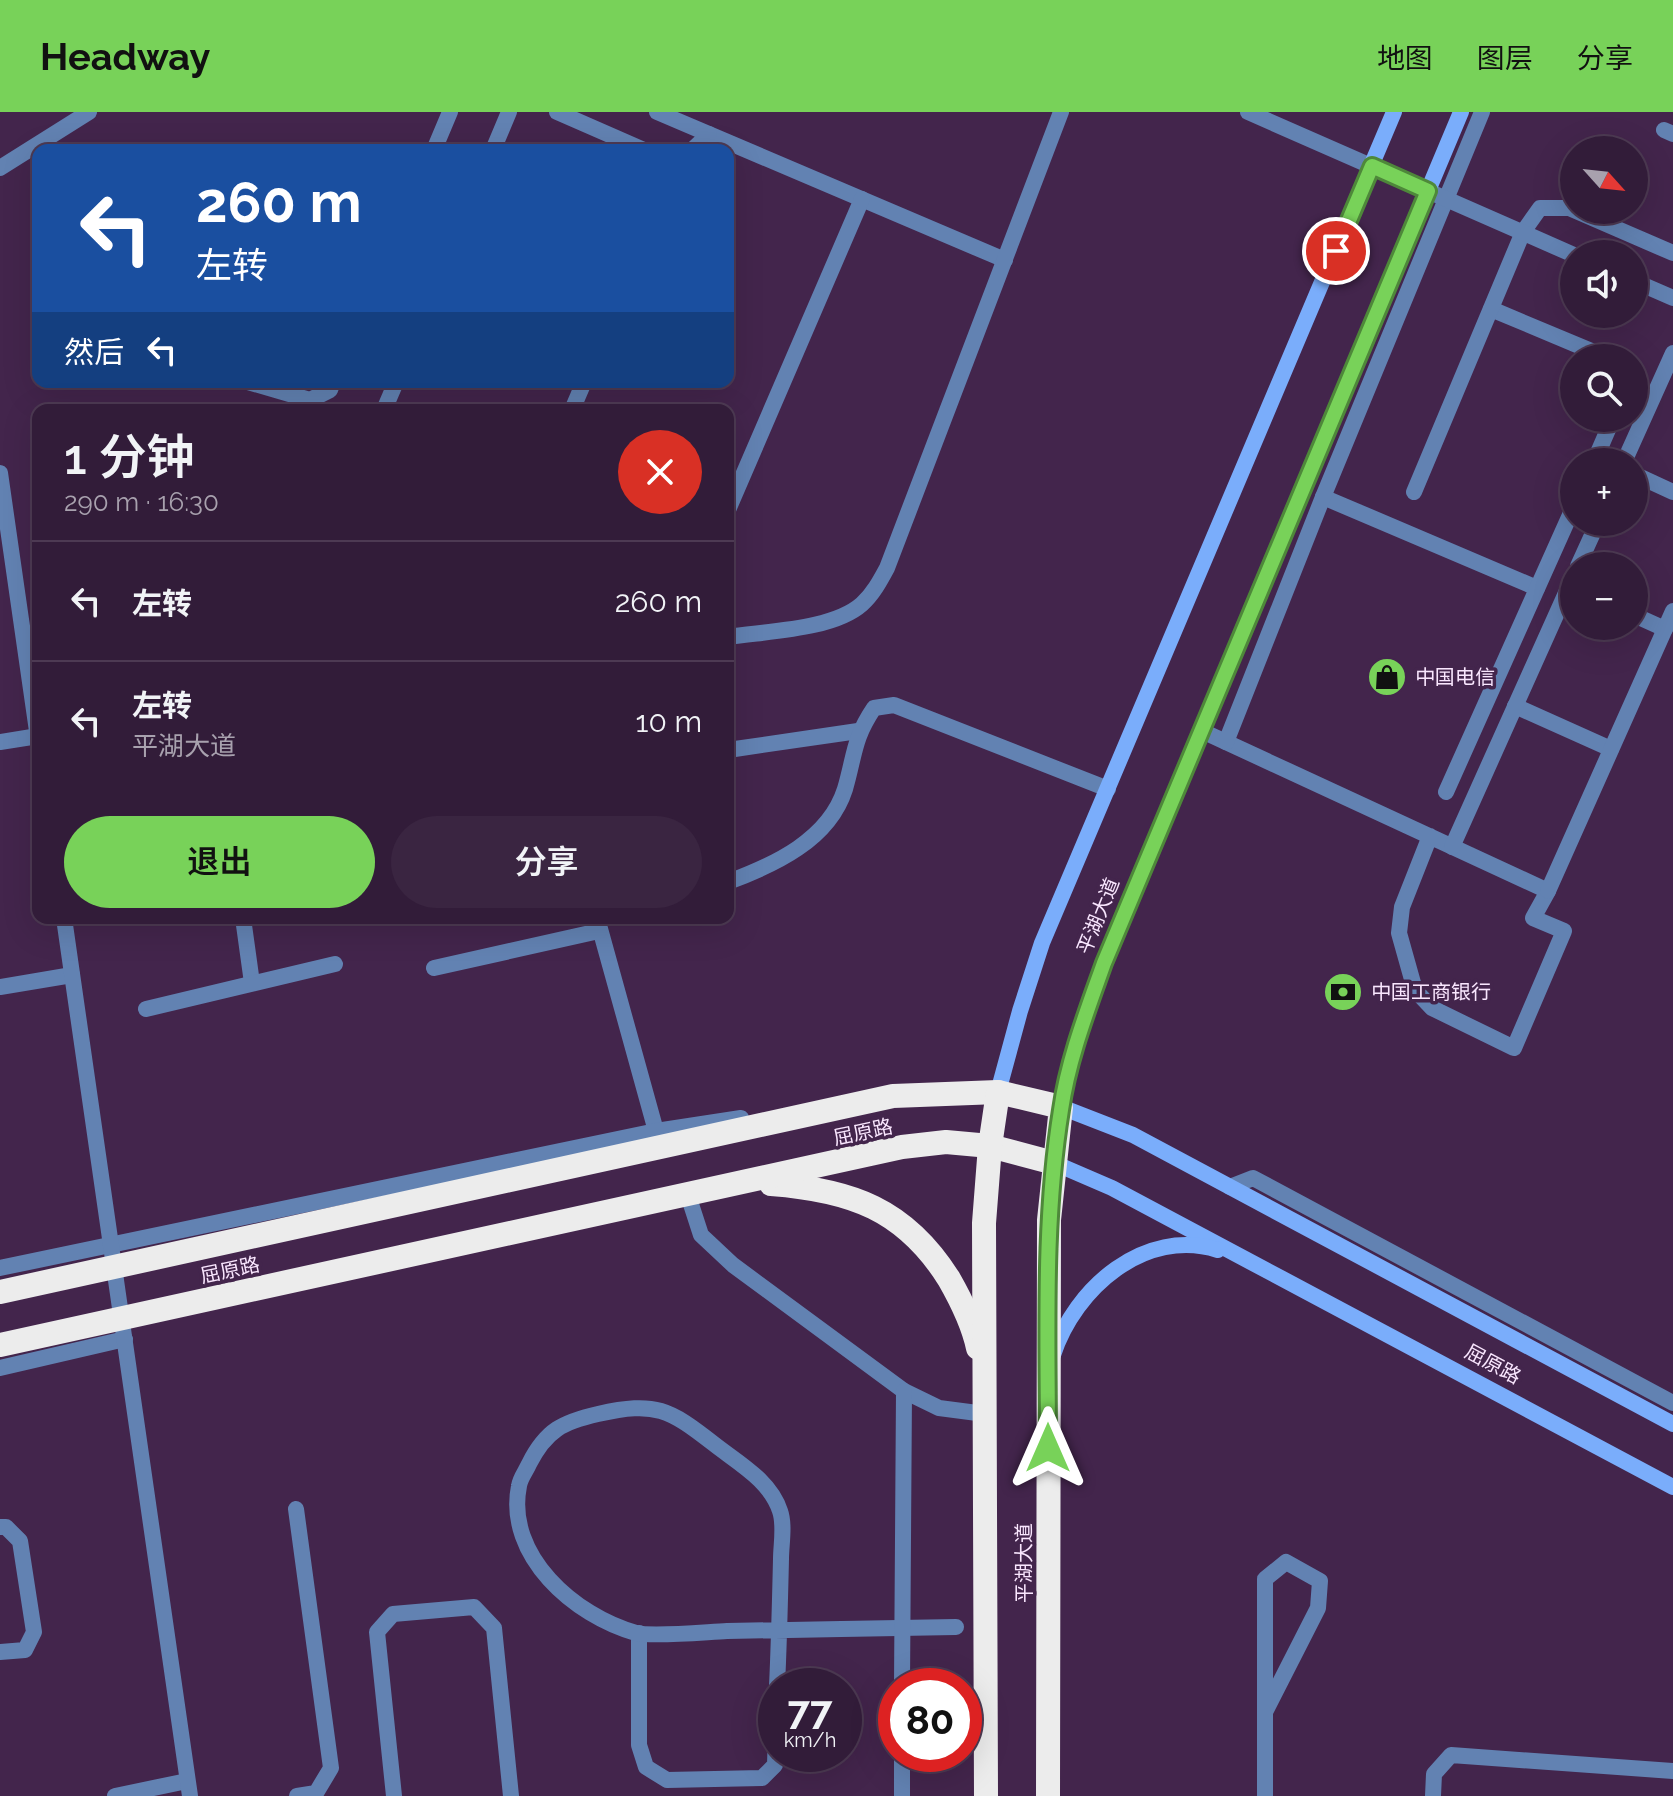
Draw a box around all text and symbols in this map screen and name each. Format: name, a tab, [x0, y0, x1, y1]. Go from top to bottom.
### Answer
text: Headway	[40, 34, 210, 79]
text: 地图	[1377, 42, 1433, 75]
text: 图层	[1477, 42, 1533, 75]
text: 分享	[1577, 42, 1633, 75]
north arrow	[1560, 136, 1648, 224]
map controls	[1560, 136, 1648, 640]
text: 260 m	[196, 169, 362, 235]
icon: left	[64, 176, 168, 280]
pin	[1302, 217, 1370, 285]
icon: arrive	[1314, 229, 1358, 273]
button: sound	[1560, 240, 1648, 328]
text: 左转	[196, 244, 268, 286]
icon: left	[140, 328, 184, 372]
text: 然后	[64, 335, 124, 370]
button: search	[1560, 344, 1648, 432]
text: 1 分钟	[64, 429, 194, 485]
button: close	[618, 430, 702, 514]
button: +	[1560, 448, 1648, 536]
text: 290 m · 16:30	[64, 487, 219, 517]
button: −	[1560, 552, 1648, 640]
icon: left	[64, 579, 108, 623]
text: 260 m	[615, 584, 702, 619]
text: 左转	[132, 586, 192, 621]
shop icon: 中国电信	[1366, 656, 1408, 698]
place label: 中国电信	[1415, 665, 1495, 689]
text: 左转	[132, 688, 192, 723]
icon: left	[64, 699, 108, 743]
text: 10 m	[636, 704, 702, 739]
text: 平湖大道	[132, 731, 236, 761]
button: 退出	[64, 816, 375, 908]
button: 分享	[391, 816, 702, 908]
street label: 平湖大道	[1072, 874, 1124, 958]
bank icon: 中国工商银行	[1322, 971, 1364, 1013]
place label: 中国工商银行	[1371, 980, 1491, 1004]
street label: 屈原路	[831, 1114, 895, 1150]
street label: 屈原路	[198, 1252, 262, 1288]
street label: 屈原路	[1461, 1339, 1525, 1389]
position arrow	[1006, 1406, 1090, 1490]
street label: 平湖大道	[1012, 1523, 1036, 1603]
speed limit sign: 80	[878, 1668, 982, 1772]
text: 77	[787, 1686, 833, 1733]
text: km/h	[784, 1728, 836, 1752]

